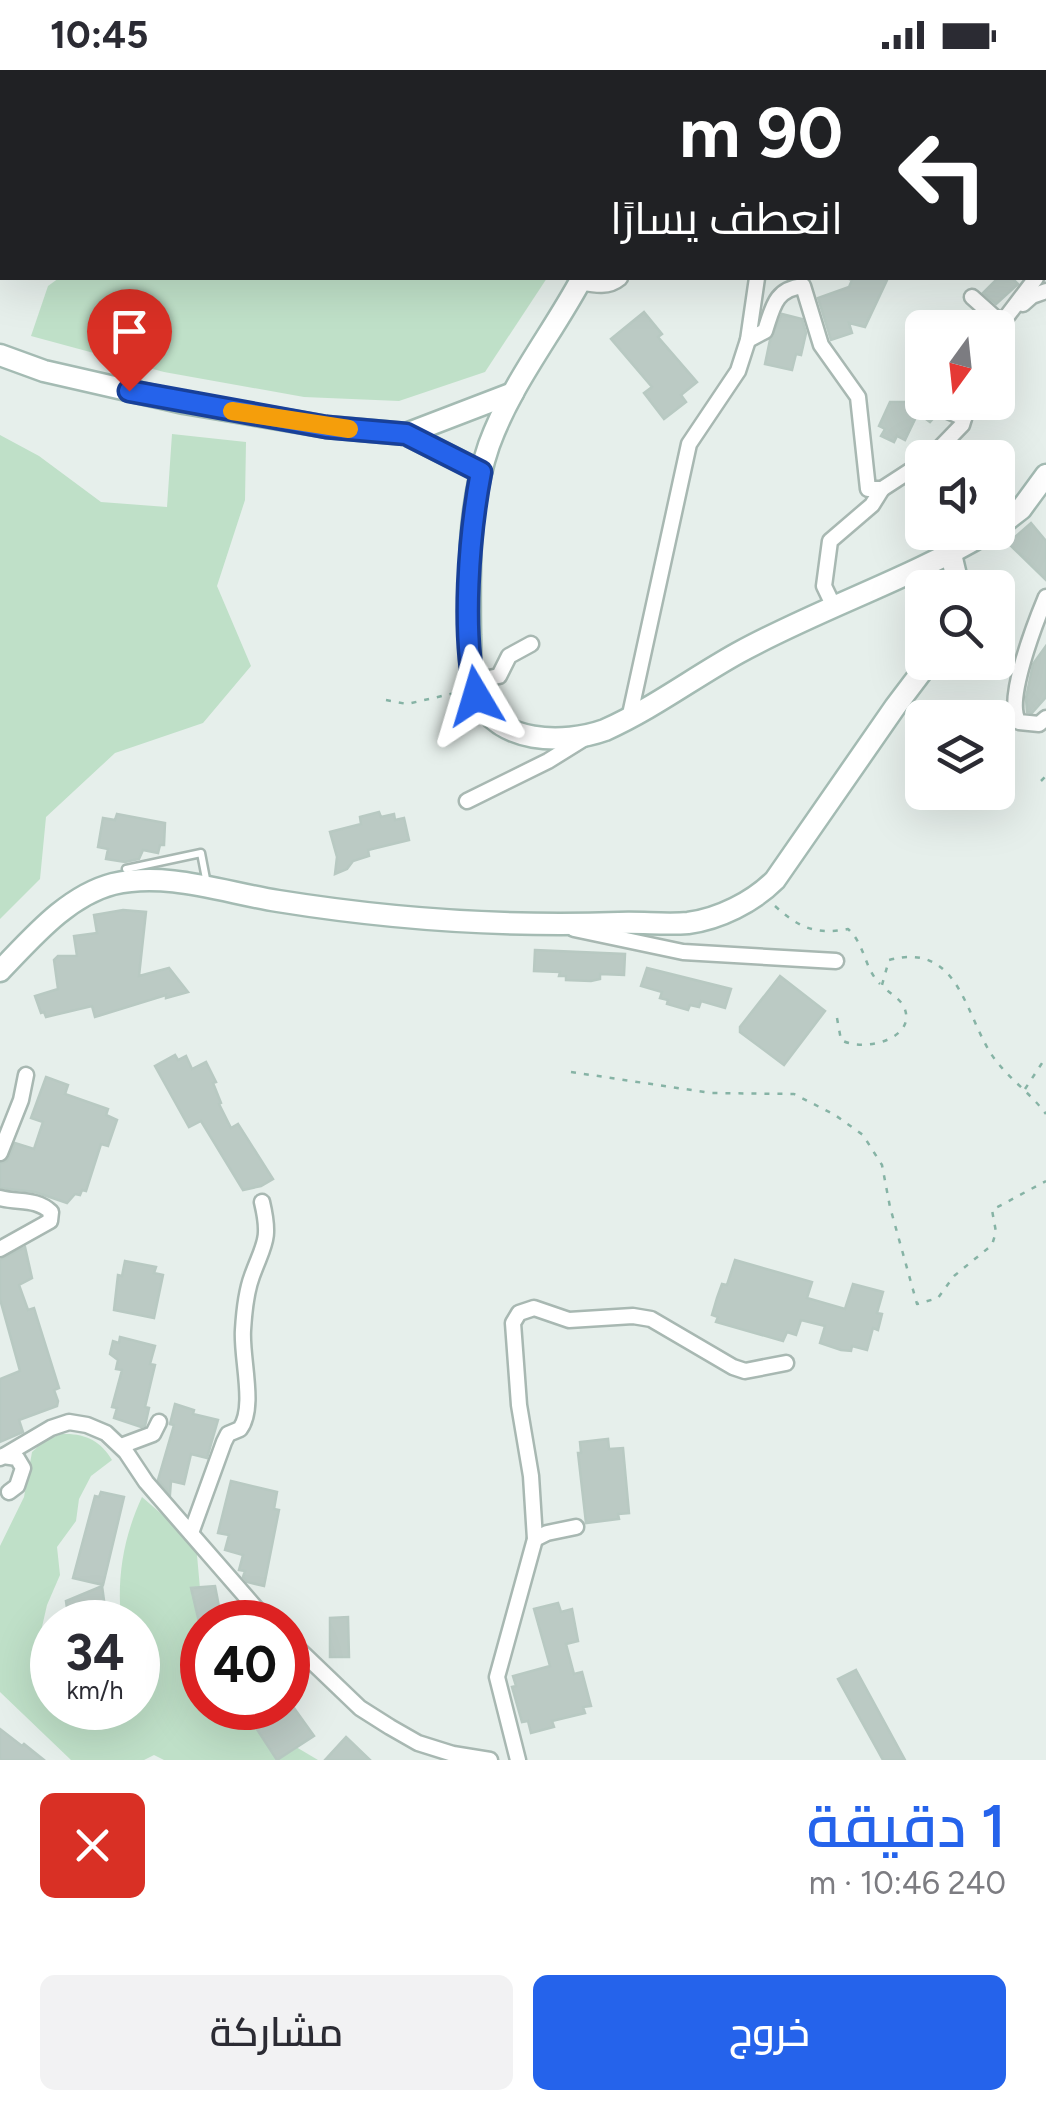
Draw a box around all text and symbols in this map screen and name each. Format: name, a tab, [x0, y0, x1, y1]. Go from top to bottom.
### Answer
text: 10:45	[50, 12, 148, 58]
text: 90 m	[679, 90, 843, 175]
icon: left	[878, 110, 1008, 240]
text: انعطف يسارًا	[610, 191, 843, 245]
pin	[87, 289, 172, 392]
icon: arrive	[102, 304, 157, 359]
north arrow	[905, 310, 1015, 420]
map controls	[905, 310, 1015, 810]
button: sound	[905, 440, 1015, 550]
button: search	[905, 570, 1015, 680]
position arrow	[424, 644, 528, 748]
button: layers	[905, 700, 1015, 810]
speed limit sign: 40	[180, 1600, 310, 1730]
text: 34	[65, 1622, 125, 1683]
text: km/h	[66, 1675, 124, 1705]
text: 1 دقيقة	[807, 1790, 1006, 1862]
button: close	[40, 1793, 145, 1898]
text: 240 m · 10:46	[809, 1864, 1006, 1902]
button: مشاركة	[40, 1975, 513, 2090]
button: خروج	[533, 1975, 1006, 2090]

